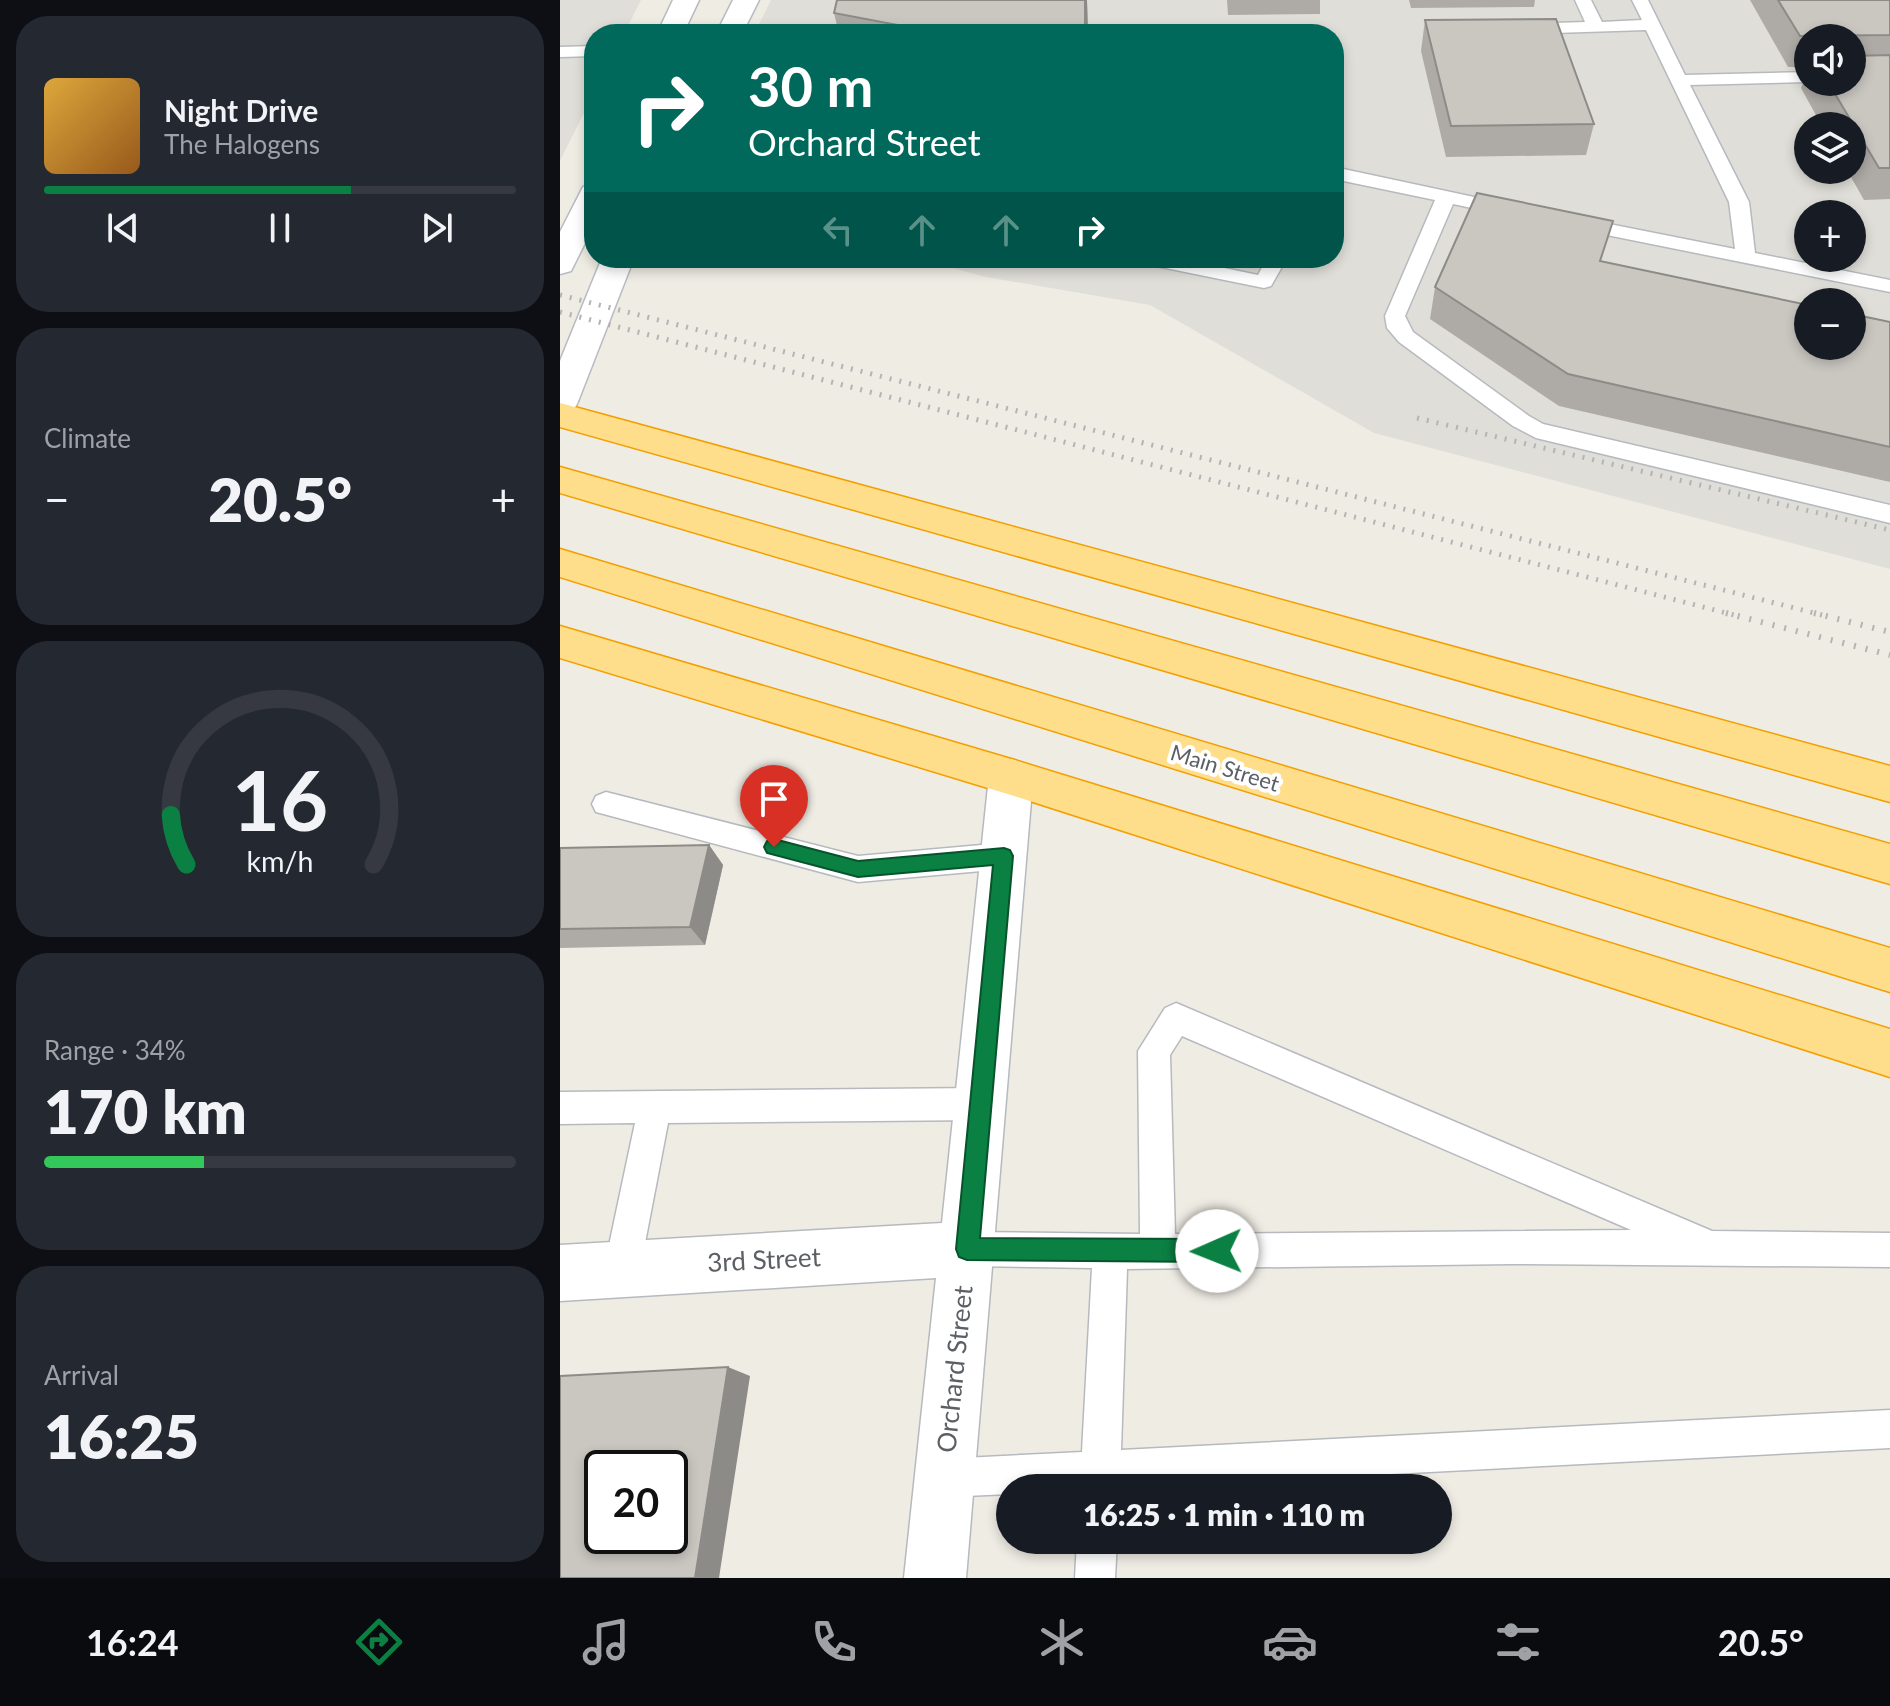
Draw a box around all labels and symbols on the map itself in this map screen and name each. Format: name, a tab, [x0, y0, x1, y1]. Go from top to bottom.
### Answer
street label: Main Street	[1168, 738, 1283, 797]
pin	[740, 765, 808, 847]
position arrow	[1175, 1209, 1259, 1293]
street label: 3rd Street	[706, 1240, 822, 1278]
street label: Orchard Street	[929, 1283, 979, 1454]
speed limit sign: 20	[584, 1450, 688, 1554]

